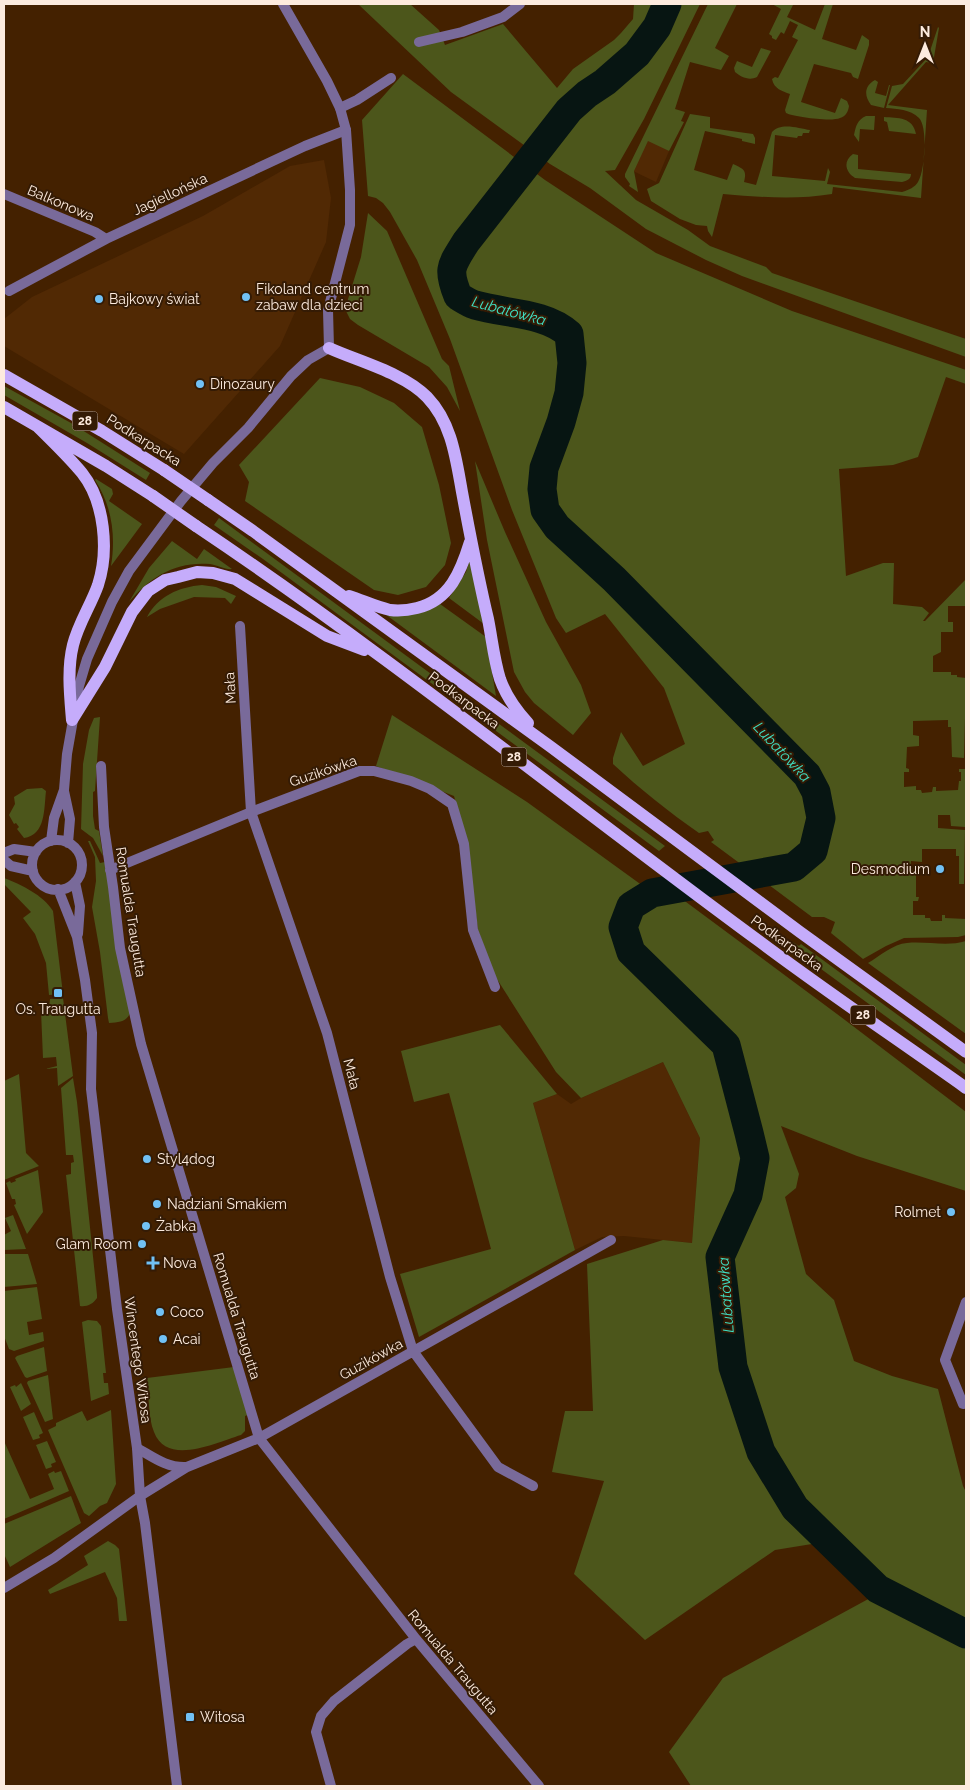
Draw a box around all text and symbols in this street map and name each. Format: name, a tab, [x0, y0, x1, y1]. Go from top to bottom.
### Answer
north arrow	[900, 20, 950, 70]
text: N	[920, 24, 930, 40]
street label: Jagiellońska	[130, 170, 210, 218]
street label: Balkonowa	[25, 182, 97, 224]
place label: Fikoland centrum zabaw dla dzieci	[256, 281, 369, 313]
place label: Bajkowy świat	[109, 291, 200, 307]
marker: Fikoland centrum zabaw dla dzieci	[240, 291, 252, 303]
water label: Lubatówka	[470, 292, 548, 330]
marker: Bajkowy świat	[93, 293, 105, 305]
place label: Dinozaury	[210, 376, 275, 392]
marker: Dinozaury	[194, 378, 206, 390]
street label: Podkarpacka	[104, 411, 184, 469]
road number: 28	[72, 412, 98, 431]
street label: Podkarpacka	[425, 668, 503, 732]
street label: Mała	[221, 672, 239, 704]
water label: Lubatówka	[750, 718, 814, 786]
road number: 28	[502, 748, 526, 766]
street label: Guzikówka	[287, 752, 359, 790]
street label: Romualda Traugutta	[113, 846, 149, 978]
place label: Desmodium	[851, 861, 930, 877]
marker: Desmodium	[934, 863, 946, 875]
street label: Podkarpacka	[748, 912, 826, 974]
marker: Os. Traugutta	[52, 987, 64, 999]
place label: Os. Traugutta	[15, 1001, 101, 1017]
road number: 28	[850, 1006, 876, 1024]
street label: Mała	[340, 1057, 364, 1091]
place label: Styl4dog	[157, 1151, 215, 1167]
marker: Styl4dog	[141, 1153, 153, 1165]
place label: Nadziani Smakiem	[167, 1196, 287, 1212]
marker: Nadziani Smakiem	[151, 1198, 163, 1210]
place label: Rolmet	[894, 1204, 941, 1220]
marker: Rolmet	[945, 1206, 957, 1218]
place label: Żabka	[156, 1216, 196, 1234]
marker: Żabka	[140, 1220, 152, 1232]
place label: Glam Room	[56, 1236, 132, 1252]
marker: Glam Room	[136, 1238, 148, 1250]
street label: Romualda Traugutta	[210, 1251, 264, 1381]
place label: Nova	[163, 1255, 197, 1271]
marker: Nova	[147, 1257, 159, 1269]
water label: Lubatówka	[714, 1257, 738, 1333]
street label: Wincentego Witosa	[121, 1296, 155, 1424]
place label: Coco	[170, 1304, 204, 1320]
marker: Coco	[154, 1306, 166, 1318]
place label: Acai	[173, 1331, 201, 1347]
marker: Acai	[157, 1333, 169, 1345]
street label: Guzikówka	[337, 1335, 405, 1383]
street label: Romualda Traugutta	[405, 1607, 501, 1717]
place label: Witosa	[200, 1709, 245, 1725]
marker: Witosa	[184, 1711, 196, 1723]

